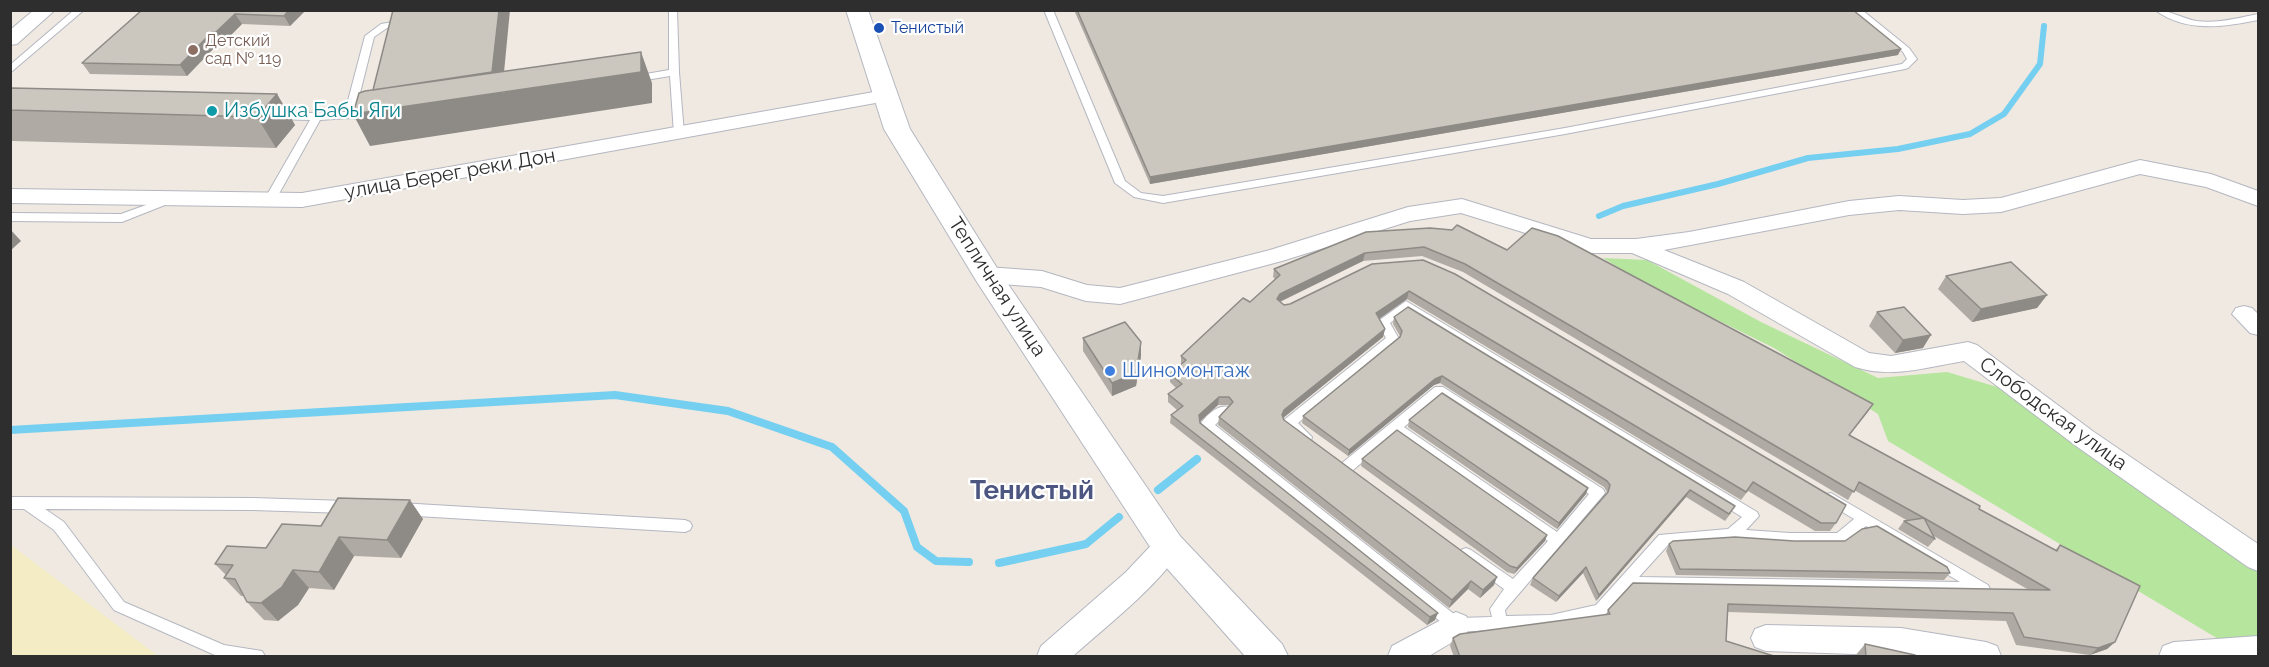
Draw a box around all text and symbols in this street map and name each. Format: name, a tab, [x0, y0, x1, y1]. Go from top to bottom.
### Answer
place label: Тенистый	[891, 18, 964, 38]
marker: Тенистый	[872, 21, 886, 35]
place label: Детский сад № 119	[205, 31, 281, 69]
marker: Детский сад № 119	[186, 43, 200, 57]
place label: Избушка Бабы Яги	[224, 99, 401, 123]
marker: Избушка Бабы Яги	[205, 104, 219, 118]
street label: улица Берег реки Дон	[343, 144, 557, 204]
street label: Тепличная улица	[943, 213, 1051, 361]
street label: Слободская улица	[1974, 352, 2132, 476]
place label: Шиномонтаж	[1122, 359, 1250, 383]
marker: Шиномонтаж	[1103, 364, 1117, 378]
district label: Тенистый	[970, 475, 1094, 507]

